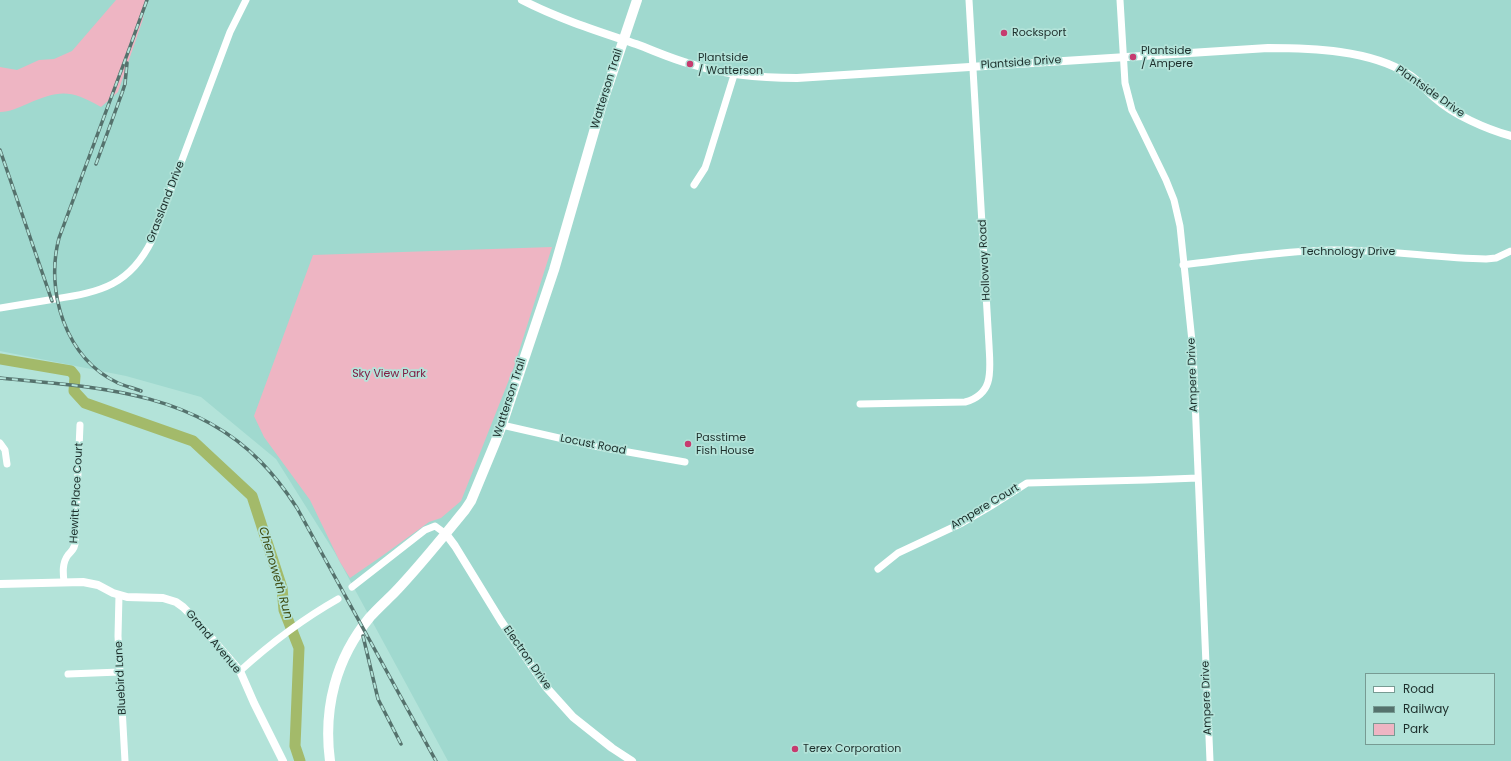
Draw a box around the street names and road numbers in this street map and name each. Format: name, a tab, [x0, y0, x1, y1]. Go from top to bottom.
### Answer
street label: Watterson Trail	[589, 47, 625, 131]
street label: Plantside Drive	[980, 54, 1062, 72]
street label: Plantside Drive	[1393, 63, 1467, 121]
street label: Grassland Drive	[144, 159, 188, 245]
street label: Holloway Road	[976, 219, 994, 301]
street label: Technology Drive	[1301, 245, 1395, 259]
street label: Ampere Drive	[1185, 338, 1201, 412]
street label: Watterson Trail	[491, 357, 529, 439]
street label: Locust Road	[559, 432, 627, 458]
street label: Hewitt Place Court	[68, 442, 86, 544]
street label: Ampere Court	[948, 481, 1022, 533]
street label: Grand Avenue	[183, 608, 243, 676]
street label: Electron Drive	[500, 624, 554, 692]
street label: Bluebird Lane	[112, 641, 130, 715]
street label: Ampere Drive	[1199, 661, 1215, 735]

